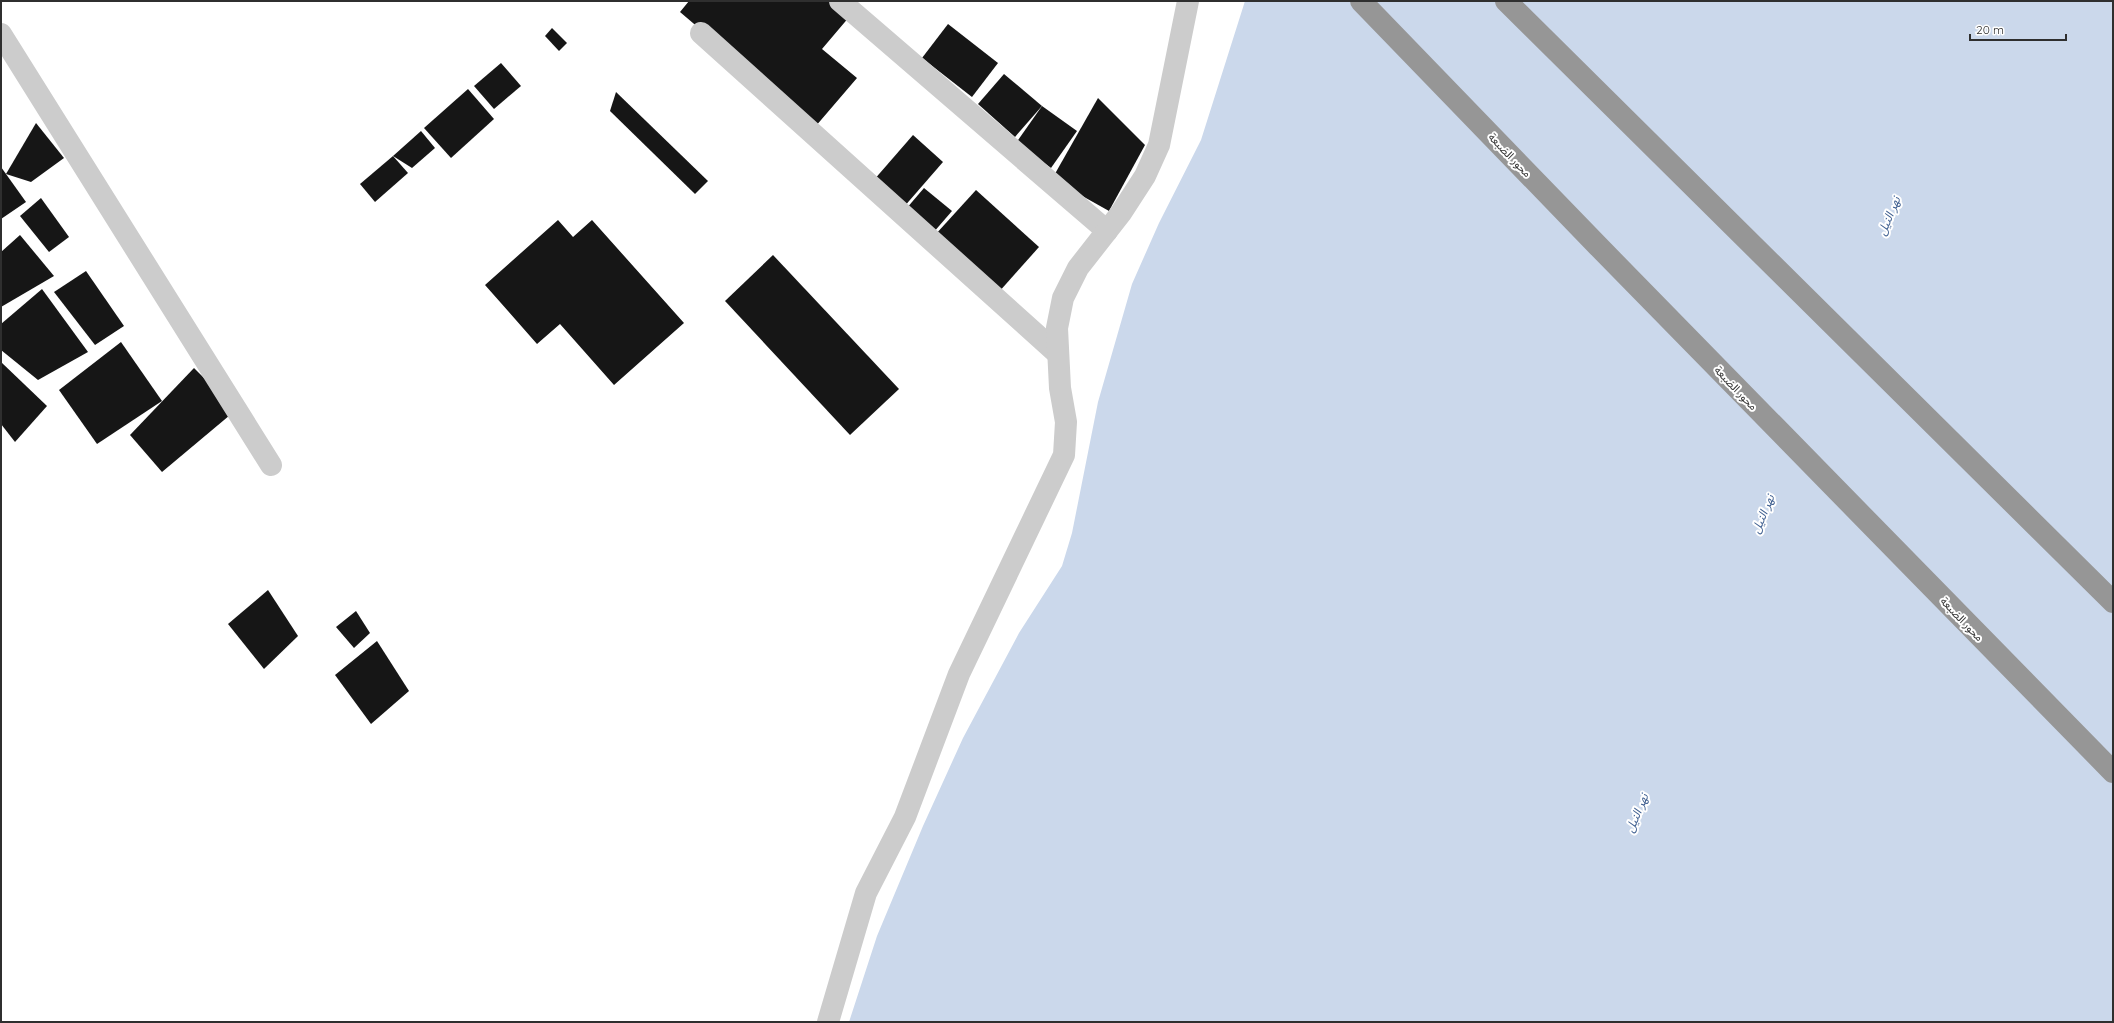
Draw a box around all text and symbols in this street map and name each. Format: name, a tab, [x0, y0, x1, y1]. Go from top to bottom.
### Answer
scale bar	[1970, 16, 2066, 42]
text: 20 m	[1976, 22, 2004, 37]
street label: محور الضبعة	[1486, 130, 1535, 180]
water label: نهر النيل	[1874, 193, 1904, 237]
street label: محور الضبعة	[1712, 363, 1761, 413]
water label: نهر النيل	[1748, 491, 1778, 535]
street label: محور الضبعة	[1938, 594, 1987, 644]
water label: نهر النيل	[1622, 790, 1652, 834]

